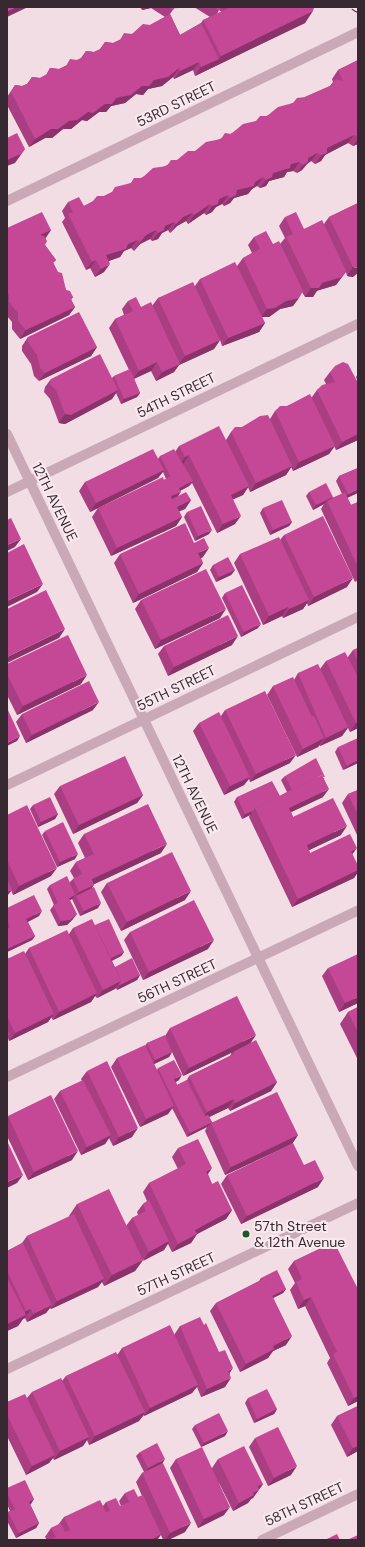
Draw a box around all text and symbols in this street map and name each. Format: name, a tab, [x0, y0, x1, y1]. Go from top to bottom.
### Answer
street label: 53RD STREET	[134, 78, 218, 130]
street label: 54TH STREET	[134, 369, 218, 421]
street label: 12TH AVENUE	[29, 460, 81, 544]
street label: 55TH STREET	[134, 662, 218, 714]
street label: 12TH AVENUE	[169, 752, 221, 836]
street label: 56TH STREET	[135, 955, 219, 1007]
place label: 57th Street & 12th Avenue	[254, 1218, 345, 1250]
marker: 57th Street & 12th Avenue	[241, 1229, 251, 1239]
street label: 57TH STREET	[134, 1249, 218, 1299]
street label: 58TH STREET	[262, 1478, 346, 1530]

